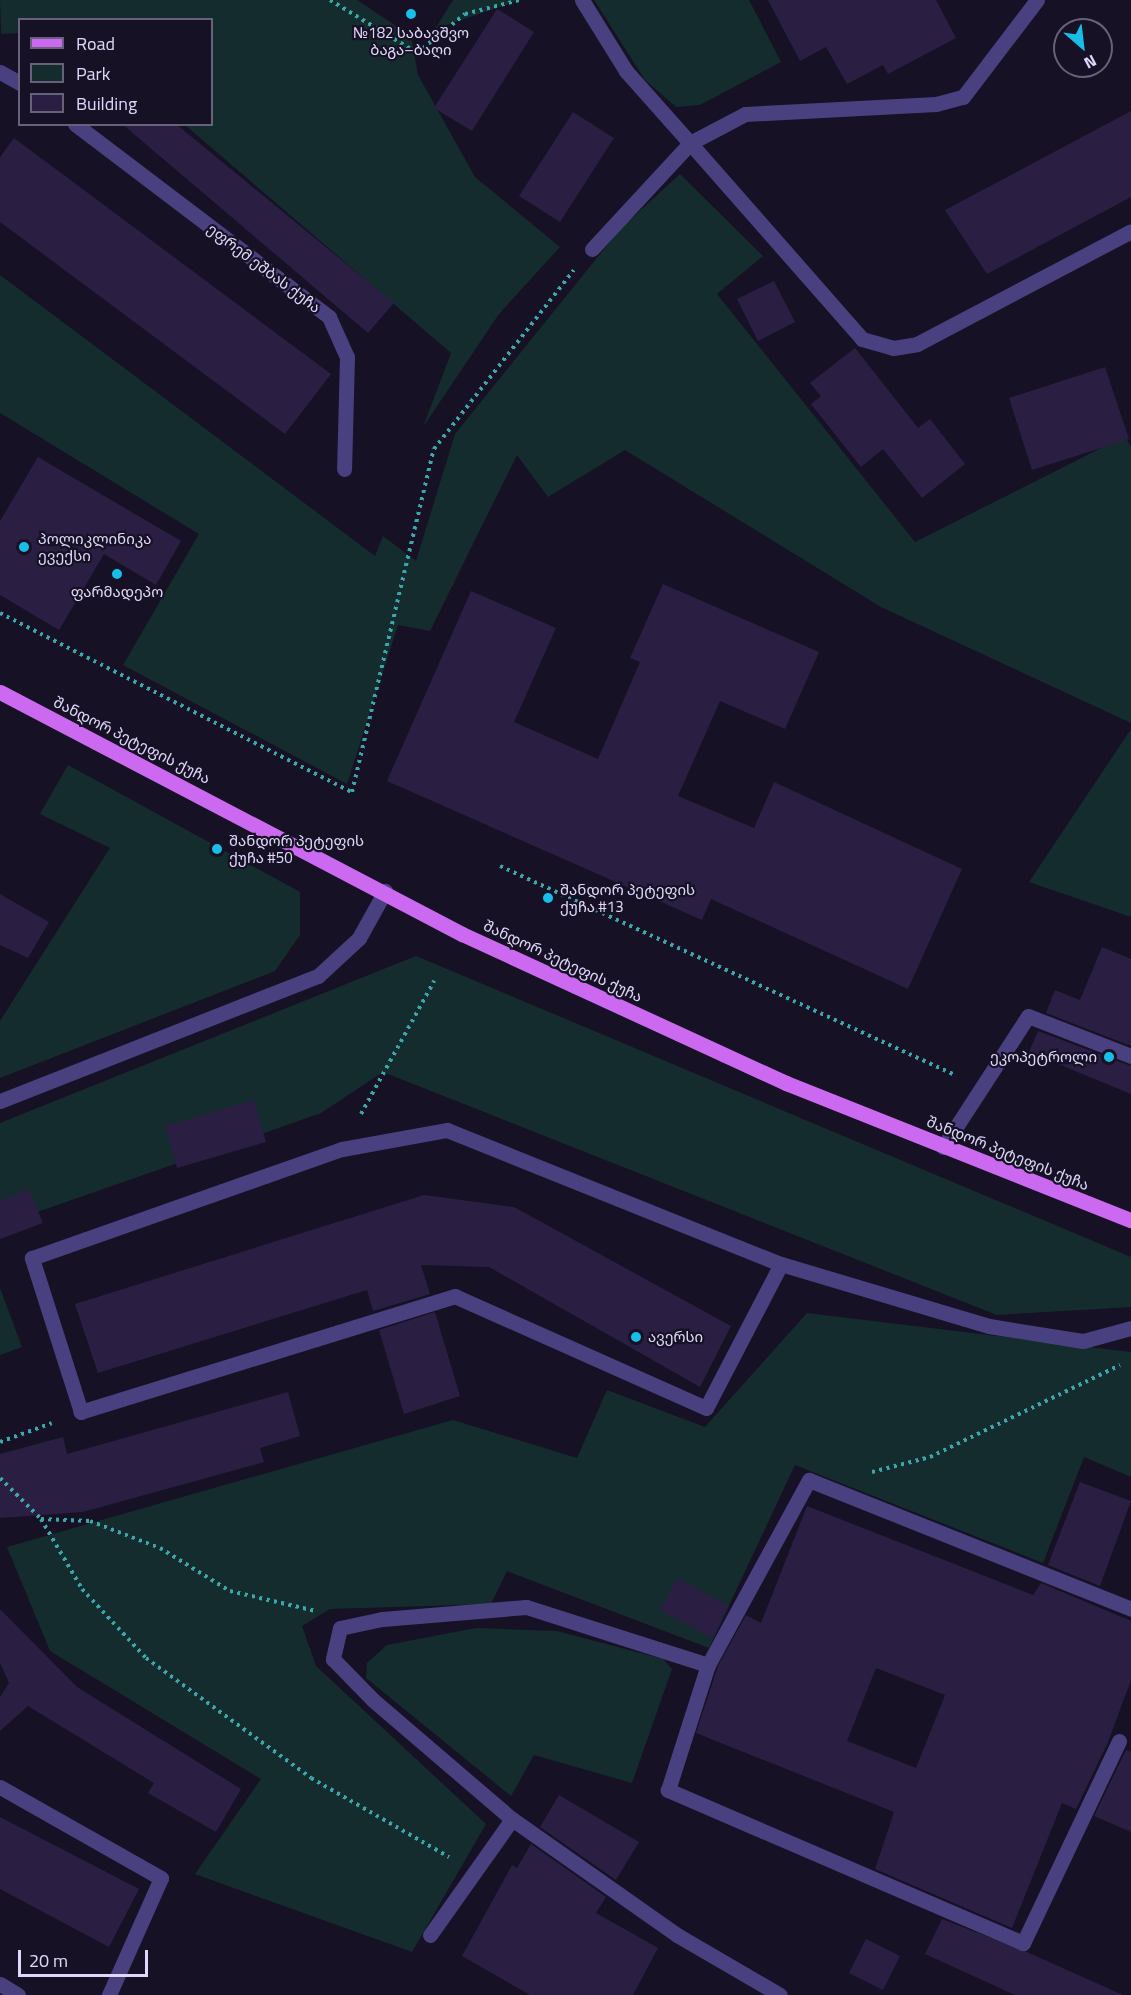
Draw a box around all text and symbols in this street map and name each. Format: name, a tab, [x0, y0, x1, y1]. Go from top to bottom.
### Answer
marker: №182 საბავშვო ბაგა–ბაღი	[404, 7, 418, 21]
legend	[18, 18, 213, 126]
north arrow	[1053, 18, 1113, 78]
place label: №182 საბავშვო ბაგა–ბაღი	[353, 23, 469, 58]
text: Road	[76, 30, 115, 57]
text: N	[1080, 49, 1101, 75]
text: Park	[76, 60, 110, 87]
text: Building	[76, 90, 137, 117]
street label: ეფრემ ეშბას ქუჩა	[204, 219, 324, 317]
place label: პოლიკლინიკა ევექსი	[38, 529, 151, 564]
marker: პოლიკლინიკა ევექსი	[15, 538, 33, 556]
marker: ფარმადეპო	[110, 567, 124, 581]
place label: ფარმადეპო	[71, 583, 163, 601]
street label: შანდორ პეტეფის ქუჩა	[51, 693, 213, 787]
place label: შანდორ პეტეფის ქუჩა #50	[229, 831, 364, 866]
marker: შანდორ პეტეფის ქუჩა #50	[210, 842, 224, 856]
place label: შანდორ პეტეფის ქუჩა #13	[560, 880, 695, 915]
marker: შანდორ პეტეფის ქუჩა #13	[541, 891, 555, 905]
street label: შანდორ პეტეფის ქუჩა	[481, 916, 645, 1006]
place label: ეკოპეტროლი	[990, 1048, 1097, 1066]
marker: ეკოპეტროლი	[1102, 1050, 1116, 1064]
street label: შანდორ პეტეფის ქუჩა	[924, 1112, 1092, 1194]
place label: ავერსი	[648, 1328, 703, 1346]
marker: ავერსი	[629, 1330, 643, 1344]
scale bar	[21, 1938, 152, 1976]
text: 20 m	[29, 1947, 68, 1974]

